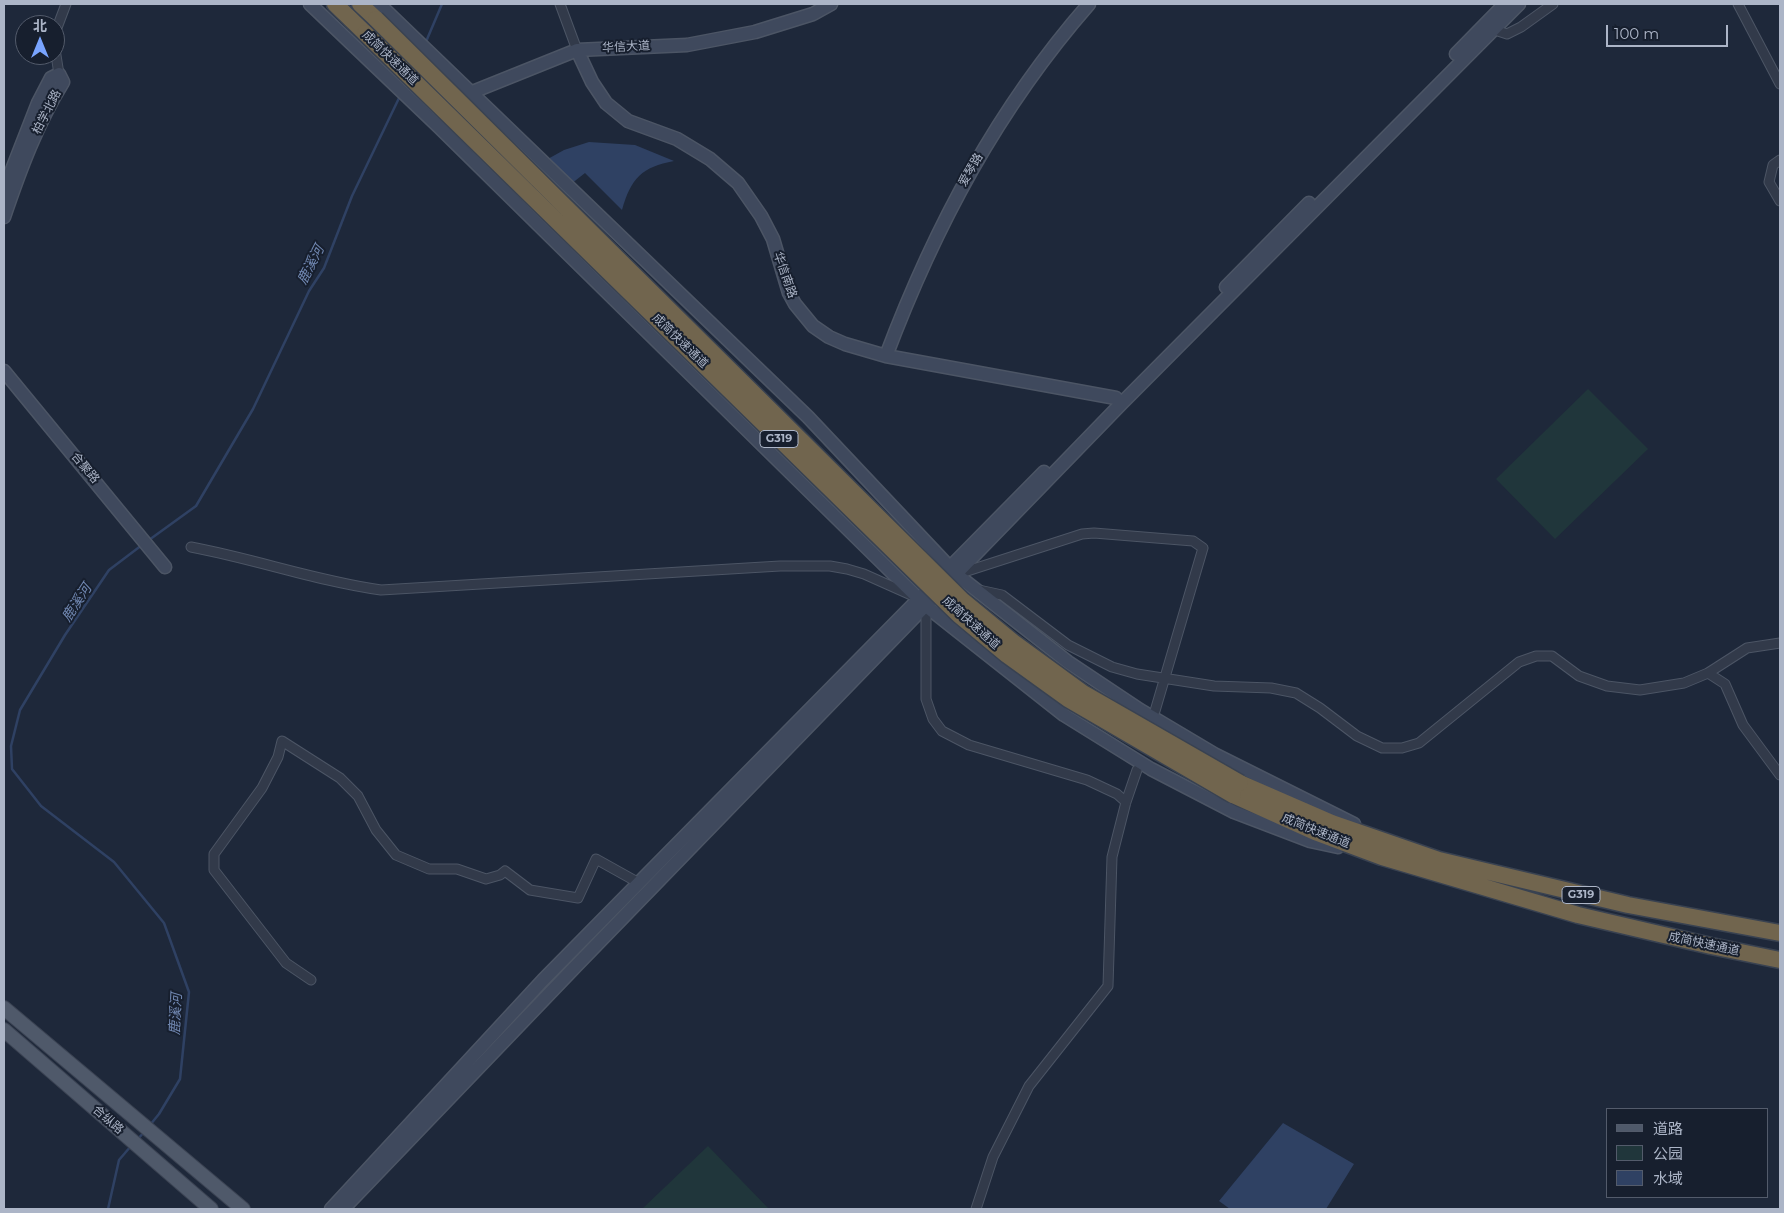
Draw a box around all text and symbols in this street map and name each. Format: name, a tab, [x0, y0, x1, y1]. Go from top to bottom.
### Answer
north arrow	[15, 15, 65, 65]
scale bar	[1609, 15, 1732, 47]
text: 北	[33, 17, 47, 35]
text: 100 m	[1614, 24, 1659, 43]
street label: 成简快速通道	[359, 28, 421, 88]
street label: 华信大道	[602, 39, 650, 55]
street label: 柏学北路	[30, 87, 64, 137]
street label: 爱琴路	[956, 151, 986, 189]
water label: 鹿溪河	[294, 242, 328, 288]
street label: 华信南路	[770, 250, 800, 300]
street label: 成简快速通道	[649, 311, 711, 371]
road number: G319	[760, 430, 798, 448]
street label: 合聚路	[68, 450, 102, 486]
water label: 鹿溪河	[59, 581, 95, 625]
street label: 成简快速通道	[939, 594, 1003, 652]
street label: 成简快速通道	[1280, 811, 1352, 851]
road number: G319	[1562, 886, 1600, 904]
street label: 成简快速通道	[1667, 929, 1741, 959]
water label: 鹿溪河	[167, 993, 185, 1035]
street label: 合纵路	[90, 1103, 126, 1137]
legend	[1606, 1108, 1769, 1198]
text: 道路	[1653, 1119, 1683, 1138]
text: 公园	[1653, 1144, 1683, 1163]
text: 水域	[1653, 1169, 1683, 1188]

